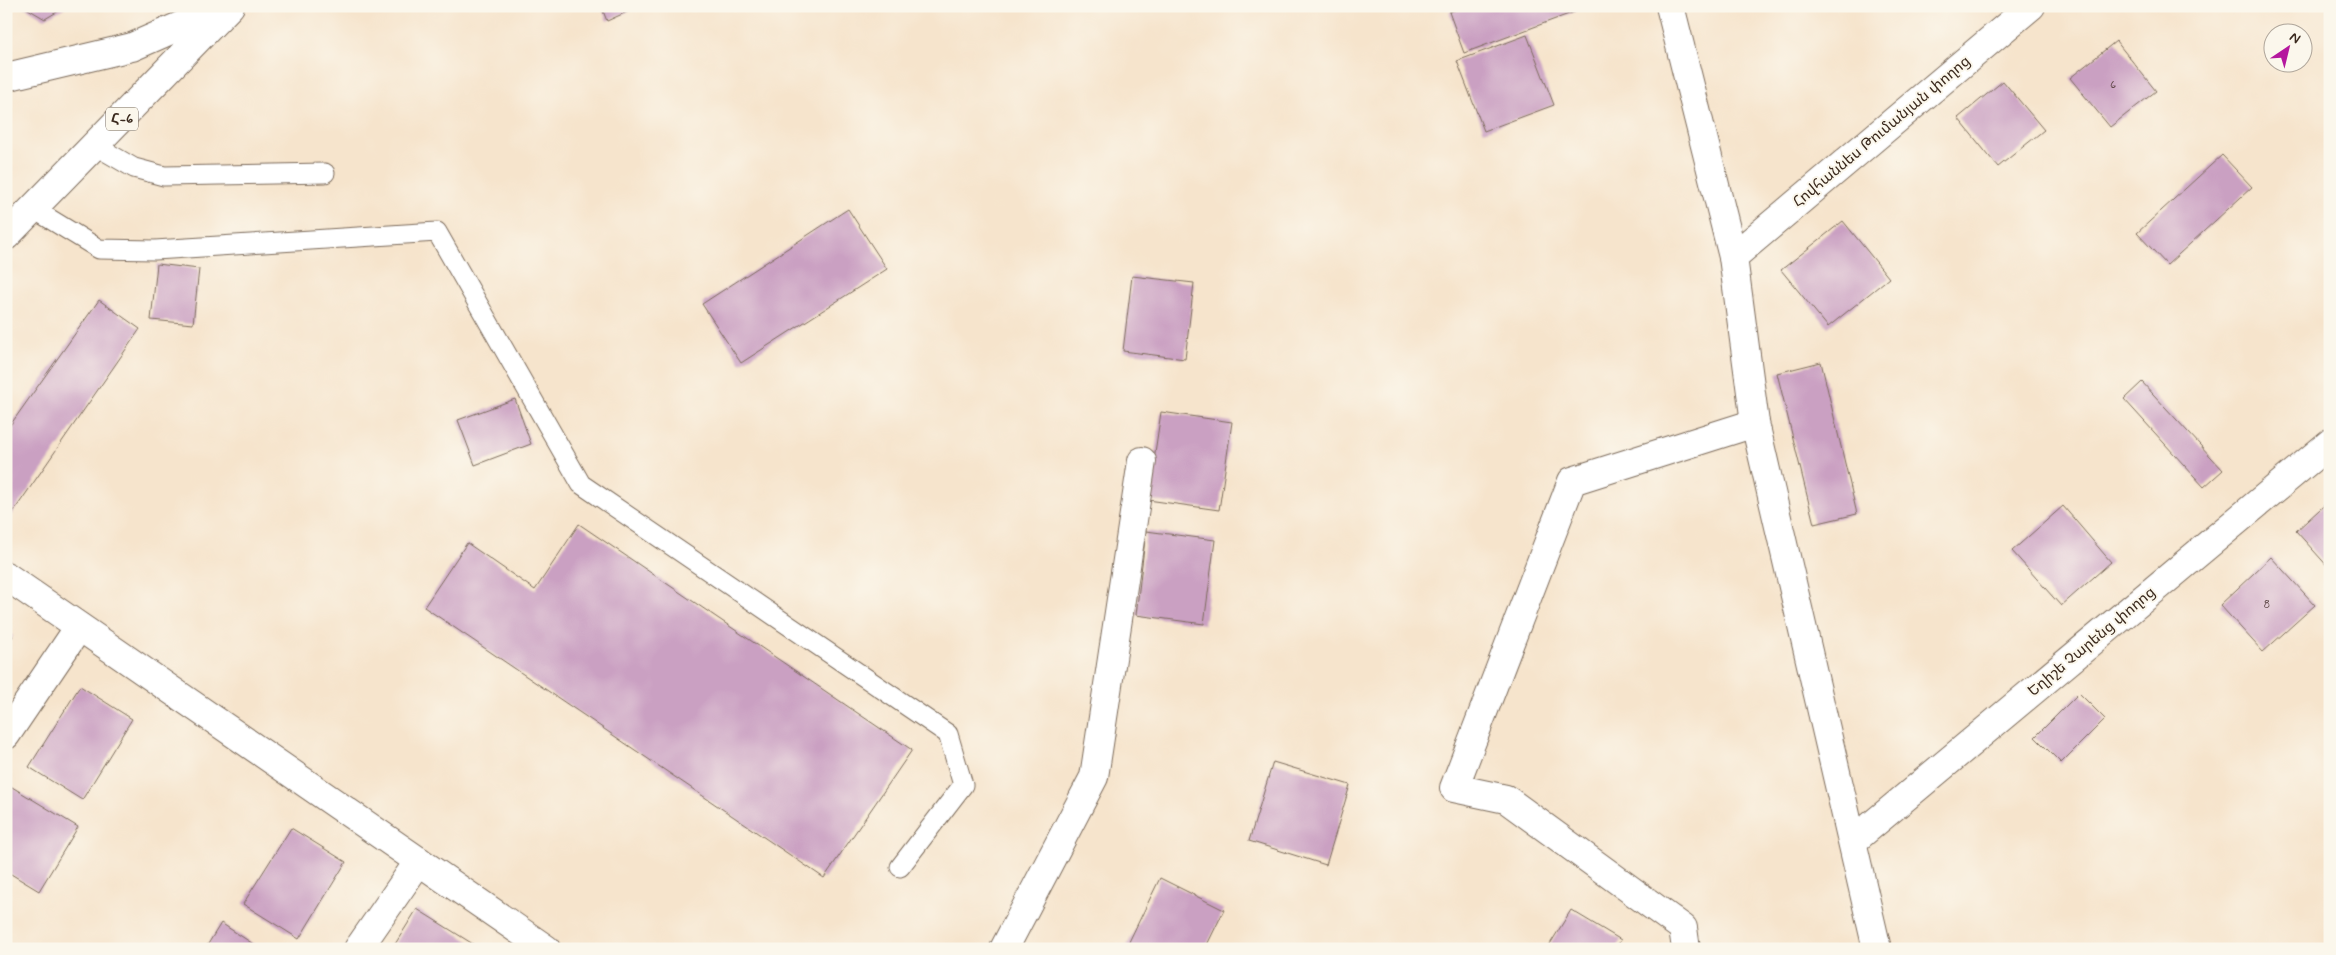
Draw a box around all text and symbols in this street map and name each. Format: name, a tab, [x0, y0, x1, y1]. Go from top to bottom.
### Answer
north arrow	[2264, 22, 2314, 72]
text: N	[2286, 28, 2304, 48]
street label: Հովհաննես Թումանյան փողոց	[1789, 52, 1975, 212]
house number: 6	[2110, 77, 2116, 93]
road number: Հ-6	[106, 108, 138, 130]
street label: Եղիշե Չարենց փողոց	[2024, 583, 2160, 701]
house number: 8	[2264, 597, 2270, 613]

